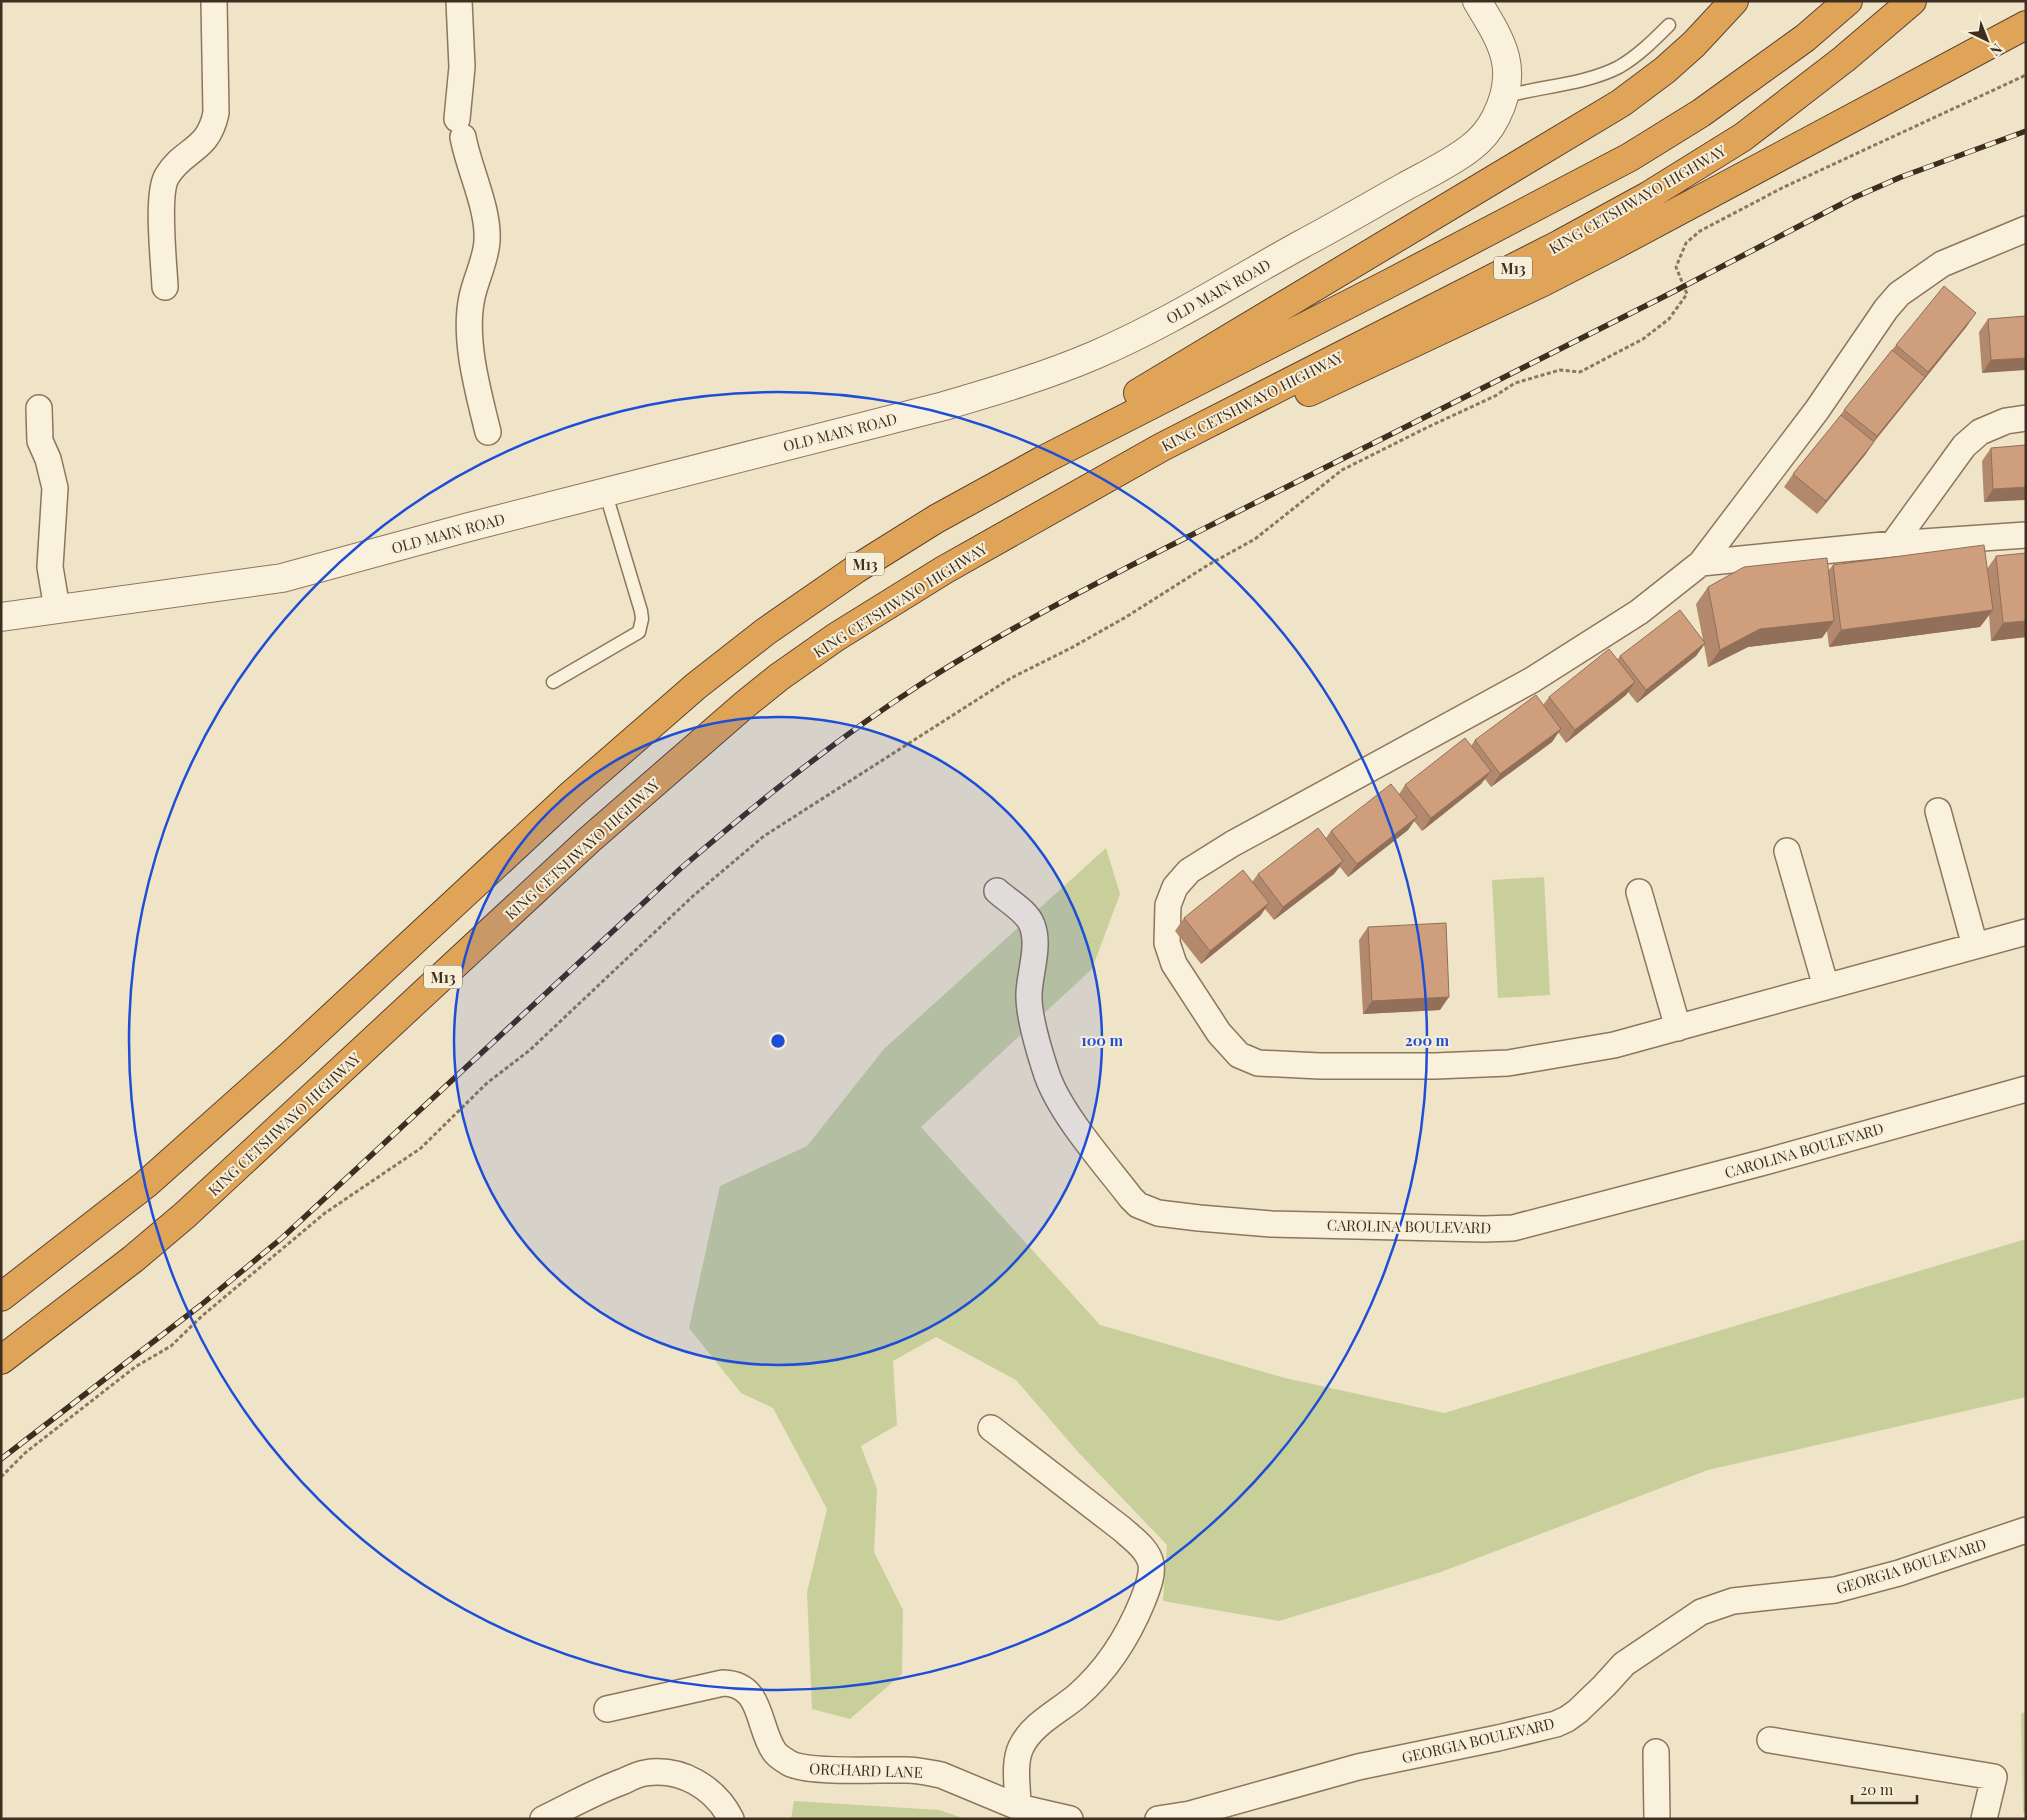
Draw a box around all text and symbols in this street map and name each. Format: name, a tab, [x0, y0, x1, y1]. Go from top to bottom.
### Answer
north arrow	[1962, 15, 2012, 65]
text: N	[1986, 39, 2006, 60]
street label: KING CETSHWAYO HIGHWAY	[1545, 140, 1729, 258]
street label: OLD MAIN ROAD	[1162, 254, 1274, 328]
road number: M13	[1494, 256, 1532, 280]
street label: KING CETSHWAYO HIGHWAY	[1158, 346, 1346, 456]
street label: OLD MAIN ROAD	[781, 408, 899, 456]
street label: OLD MAIN ROAD	[389, 508, 507, 558]
street label: KING CETSHWAYO HIGHWAY	[809, 538, 991, 662]
road number: M13	[846, 552, 884, 576]
street label: KING CETSHWAYO HIGHWAY	[501, 774, 664, 924]
road number: M13	[424, 966, 462, 989]
text: 100 m	[1081, 1030, 1124, 1050]
text: 200 m	[1405, 1030, 1450, 1050]
centre of rings	[769, 1032, 787, 1050]
street label: KING CETSHWAYO HIGHWAY	[204, 1048, 364, 1200]
street label: CAROLINA BOULEVARD	[1722, 1118, 1886, 1182]
street label: CAROLINA BOULEVARD	[1327, 1215, 1492, 1237]
street label: GEORGIA BOULEVARD	[1833, 1534, 1989, 1598]
street label: GEORGIA BOULEVARD	[1400, 1713, 1556, 1767]
street label: ORCHARD LANE	[809, 1758, 923, 1782]
scale bar	[1852, 1772, 1917, 1804]
text: 20 m	[1860, 1779, 1894, 1799]

